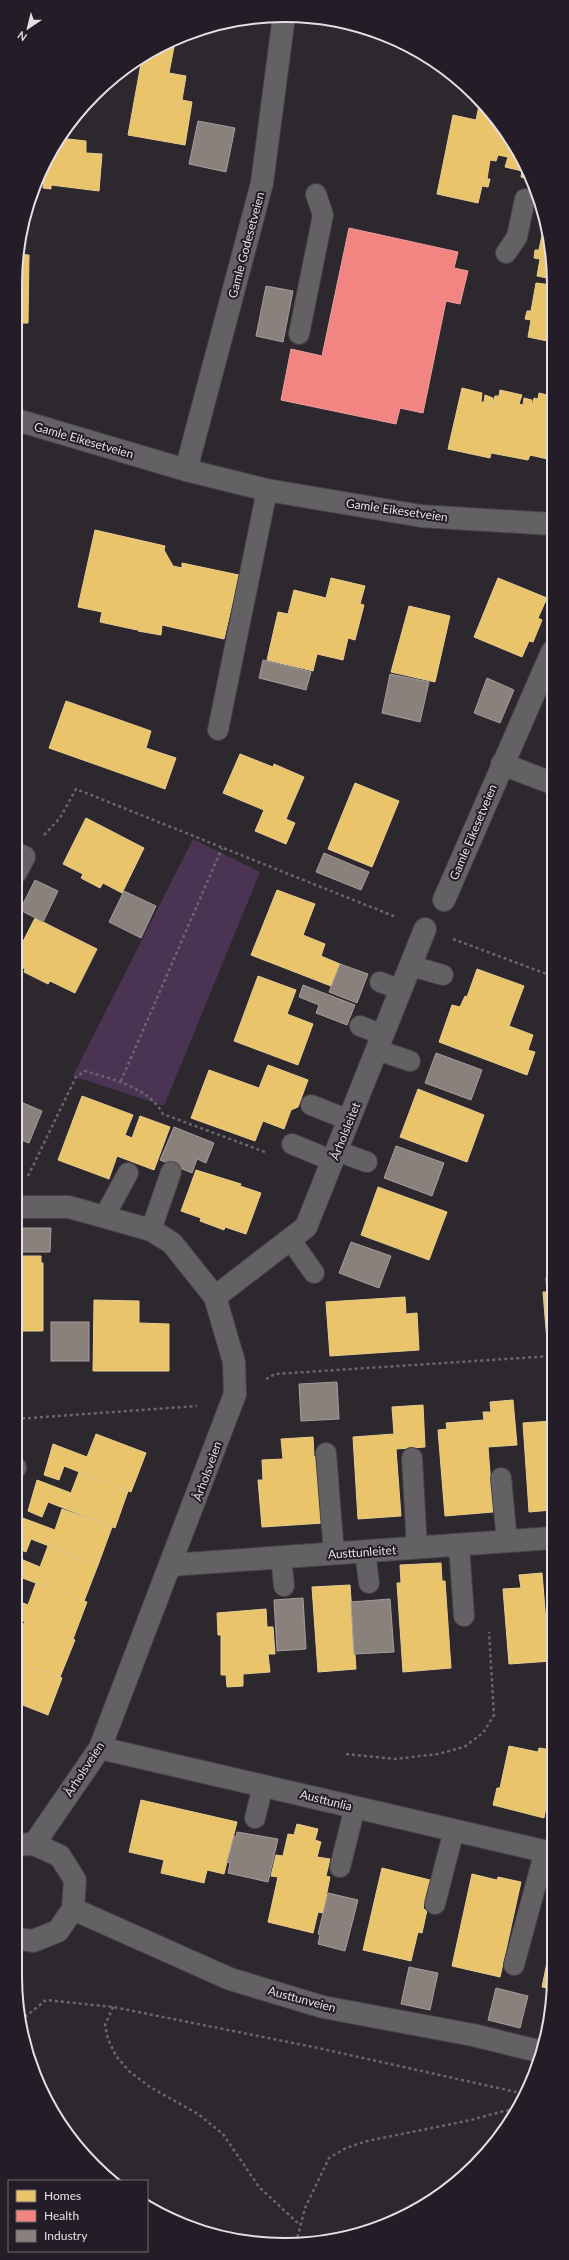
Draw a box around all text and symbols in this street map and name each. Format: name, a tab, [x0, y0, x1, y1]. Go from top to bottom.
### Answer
north arrow	[8, 8, 48, 48]
text: N	[15, 29, 29, 44]
street label: Gamle Godesetveien	[225, 190, 267, 300]
street label: Gamle Eikesetveien	[33, 419, 135, 461]
street label: Gamle Eikesetveien	[345, 495, 449, 525]
street label: Gamle Eikesetveien	[446, 782, 500, 882]
street label: Årholsleitet	[327, 1099, 364, 1162]
street label: Årholsveien	[189, 1439, 225, 1503]
street label: Austtunleitet	[327, 1542, 397, 1562]
street label: Årholsveien	[61, 1739, 107, 1799]
street label: Austtunlia	[298, 1786, 354, 1814]
street label: Austtunveien	[266, 1983, 338, 2015]
legend	[8, 2180, 148, 2252]
text: Homes	[44, 2188, 81, 2203]
text: Health	[44, 2208, 79, 2223]
text: Industry	[44, 2228, 88, 2243]

